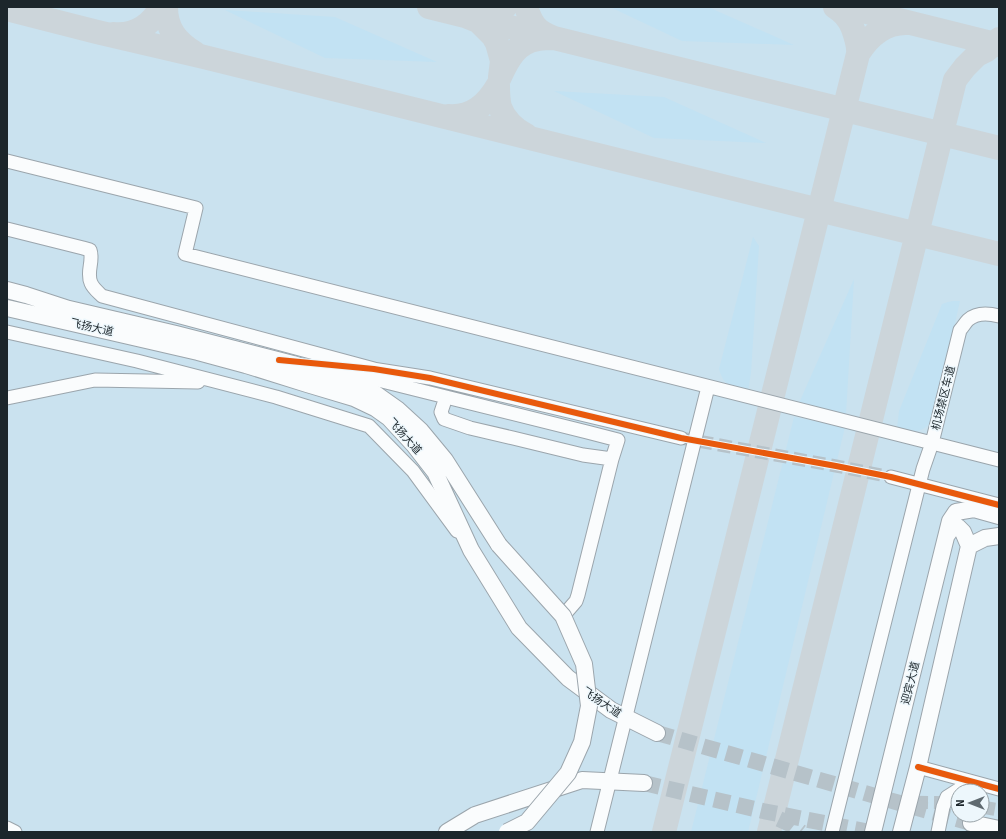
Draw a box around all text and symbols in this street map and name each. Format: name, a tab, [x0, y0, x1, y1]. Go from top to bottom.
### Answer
street label: 飞扬大道	[69, 315, 115, 340]
street label: 机场禁区车道	[928, 364, 959, 432]
street label: 飞扬大道	[384, 415, 425, 458]
street label: 迎宾大道	[898, 660, 923, 706]
street label: 飞扬大道	[579, 684, 624, 721]
north arrow	[950, 783, 990, 823]
text: N	[953, 799, 968, 807]

